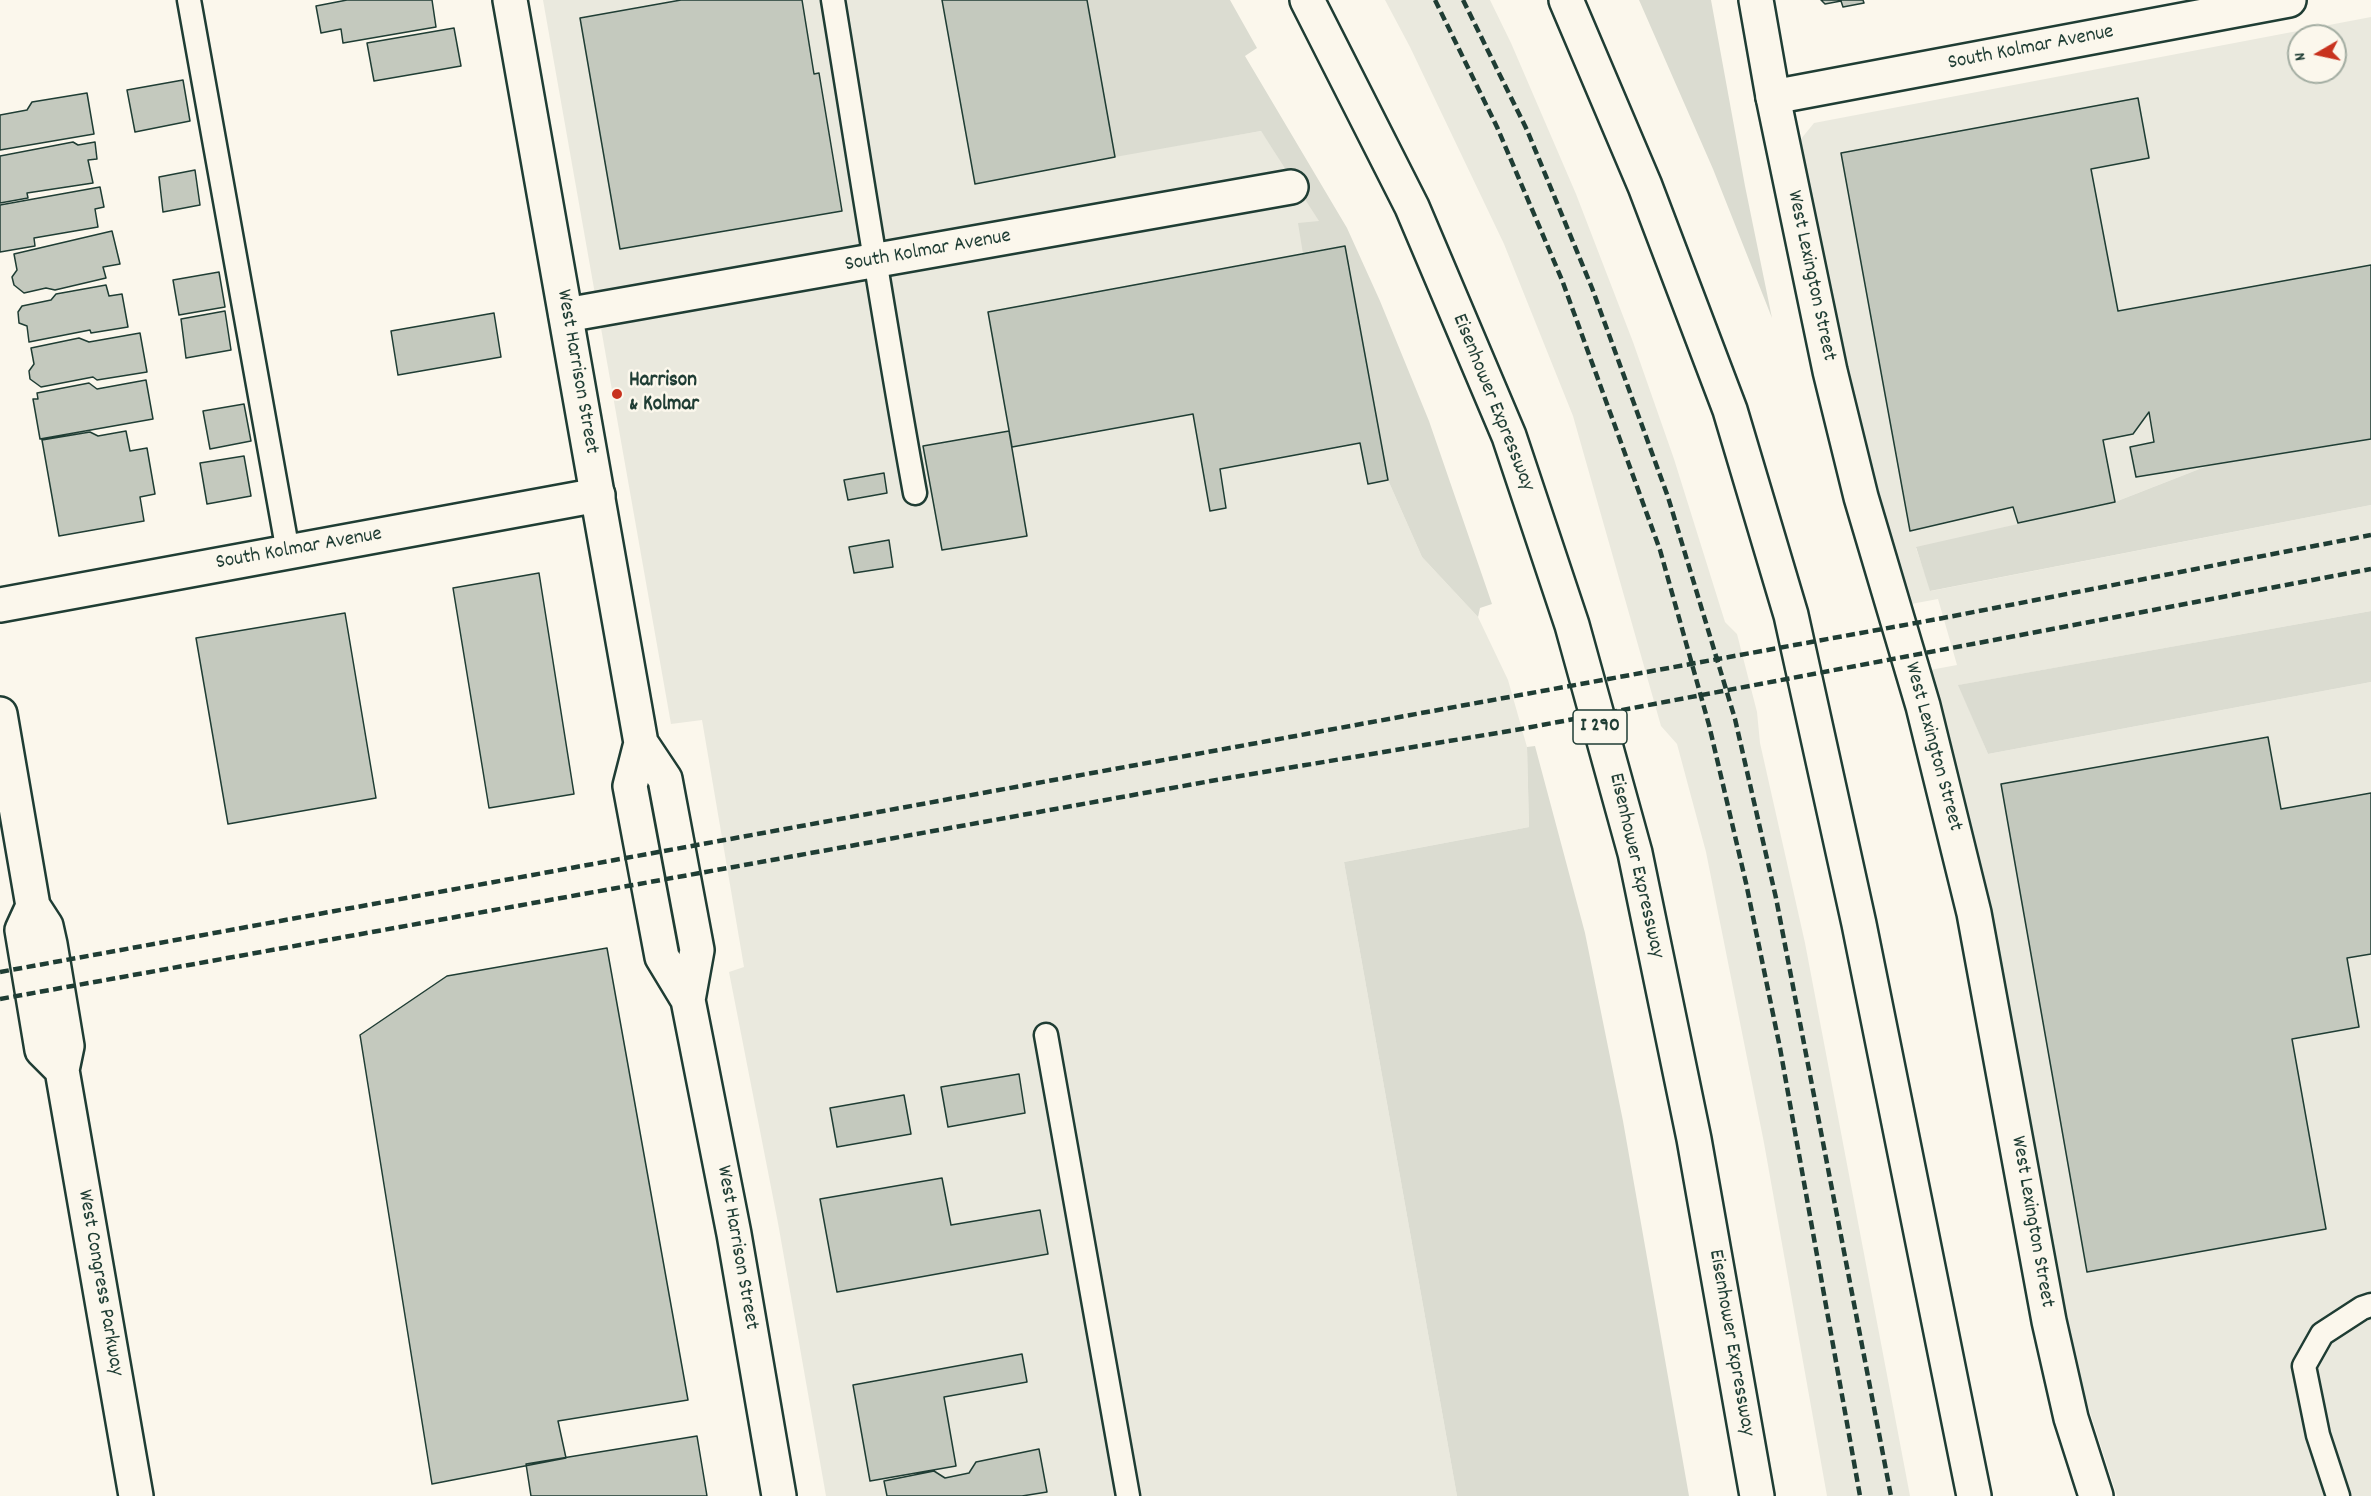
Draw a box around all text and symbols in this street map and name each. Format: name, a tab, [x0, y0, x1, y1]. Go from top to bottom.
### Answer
street label: South Kolmar Avenue	[1946, 21, 2116, 77]
north arrow	[2287, 24, 2347, 84]
text: N	[2289, 51, 2313, 62]
street label: West Lexington Street	[1780, 188, 1840, 364]
street label: South Kolmar Avenue	[843, 225, 1013, 279]
street label: West Harrison Street	[549, 288, 603, 456]
street label: Eisenhower Expressway	[1445, 311, 1539, 495]
place label: Harrison & Kolmar	[629, 369, 699, 419]
marker: Harrison & Kolmar	[610, 387, 624, 401]
street label: South Kolmar Avenue	[214, 523, 384, 577]
street label: West Lexington Street	[1897, 660, 1967, 834]
road number: I 290	[1573, 710, 1627, 744]
street label: Eisenhower Expressway	[1601, 771, 1669, 961]
street label: West Lexington Street	[2004, 1134, 2058, 1310]
street label: West Harrison Street	[709, 1164, 763, 1332]
street label: West Congress Parkway	[70, 1188, 128, 1378]
street label: Eisenhower Expressway	[1701, 1248, 1759, 1438]

